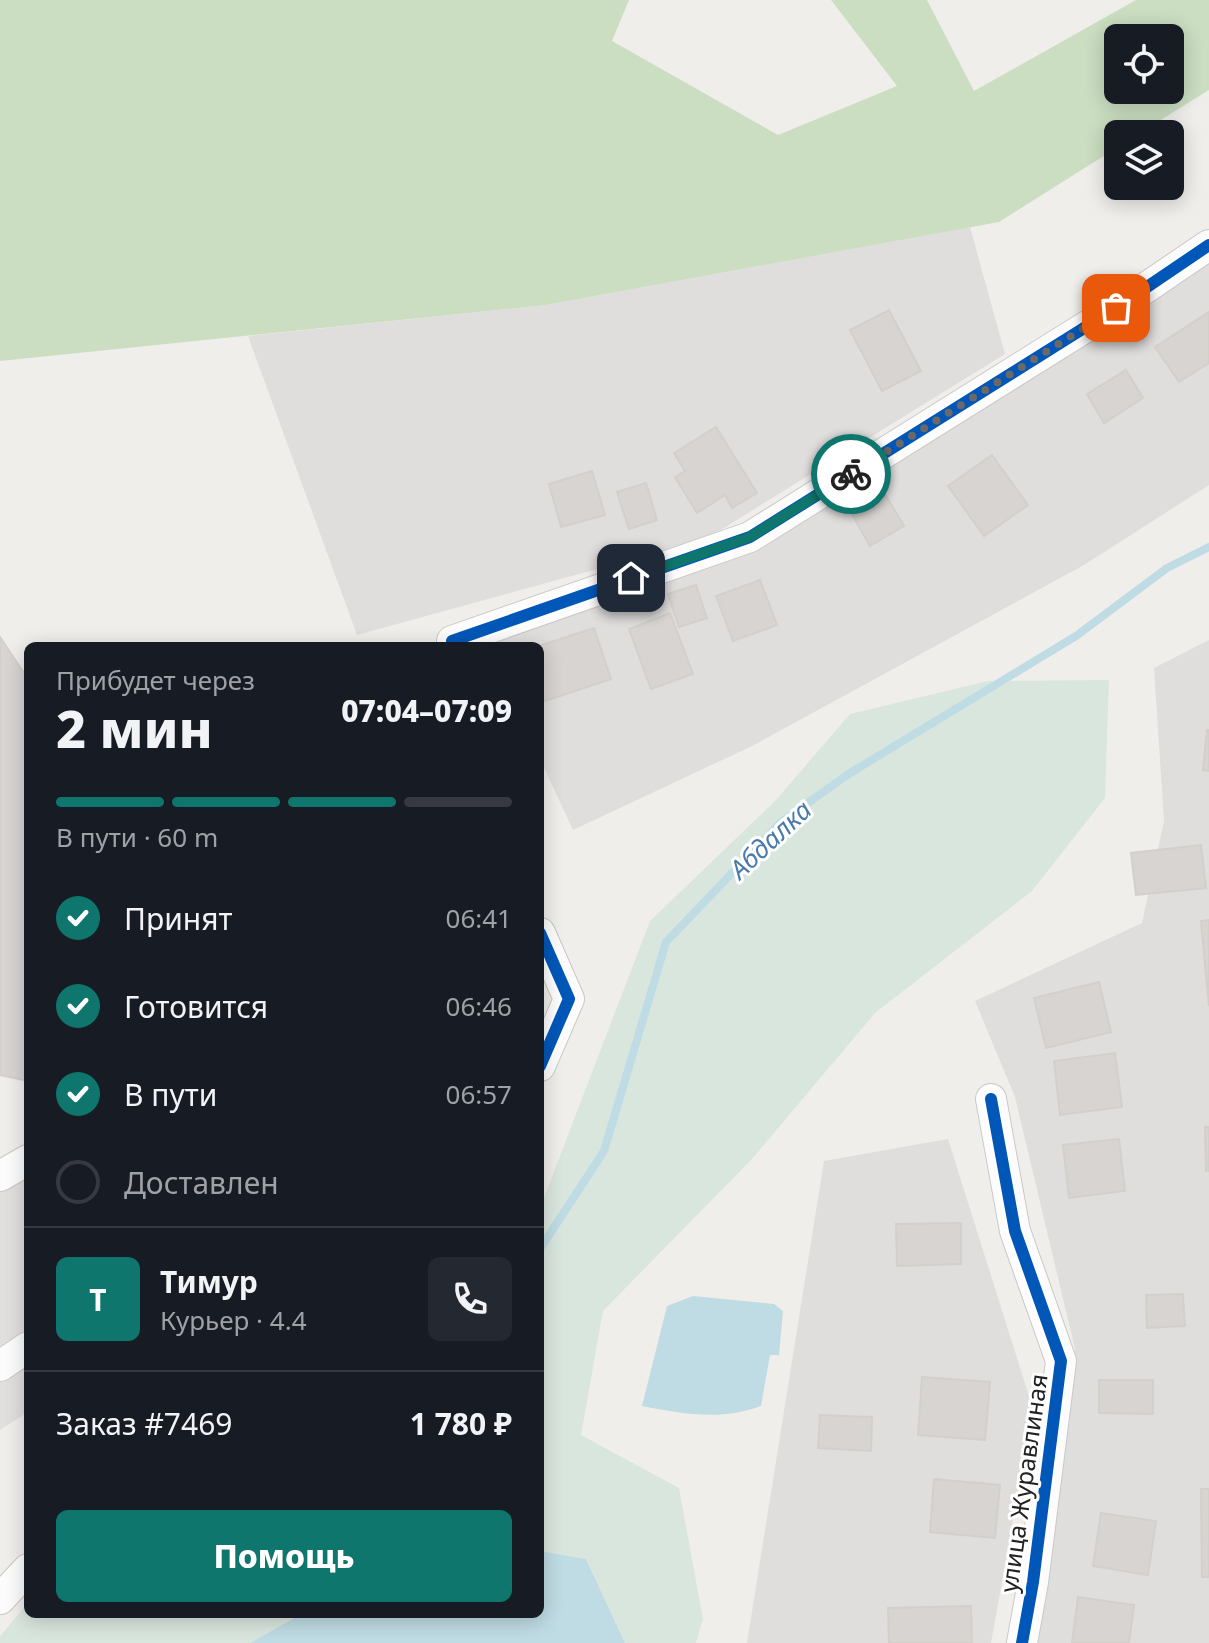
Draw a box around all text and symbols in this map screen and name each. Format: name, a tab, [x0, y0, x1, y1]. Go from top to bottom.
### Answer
map controls	[1104, 24, 1184, 200]
button: locate	[1104, 24, 1184, 104]
button: layers	[1104, 120, 1184, 200]
pin	[1082, 274, 1150, 342]
icon: bag	[1094, 286, 1138, 330]
courier	[811, 434, 891, 514]
icon: bike	[829, 452, 873, 496]
pin	[597, 544, 665, 612]
icon: home	[609, 556, 653, 600]
text: Прибудет через	[56, 662, 255, 698]
text: 07:04–07:09	[341, 690, 512, 731]
text: 2 мин	[56, 692, 213, 763]
water label: Абдалка	[720, 791, 819, 888]
text: В пути · 60 m	[56, 819, 218, 855]
icon: check	[56, 896, 100, 940]
text: Принят	[124, 898, 233, 939]
text: 06:41	[446, 900, 512, 936]
icon: check	[56, 984, 100, 1028]
text: Готовится	[124, 986, 268, 1027]
text: 06:46	[446, 988, 512, 1024]
icon: check	[56, 1072, 100, 1116]
text: В пути	[124, 1074, 217, 1115]
text: 06:57	[446, 1076, 512, 1112]
text: Доставлен	[124, 1162, 279, 1203]
button: phone	[428, 1257, 512, 1341]
text: Тимур	[160, 1261, 258, 1302]
text: Т	[89, 1279, 107, 1320]
text: Курьер · 4.4	[160, 1302, 307, 1338]
street label: улица Журавлиная	[991, 1372, 1055, 1594]
text: Заказ #7469	[56, 1403, 232, 1444]
text: 1 780 ₽	[410, 1403, 512, 1444]
button: Помощь	[56, 1510, 512, 1602]

